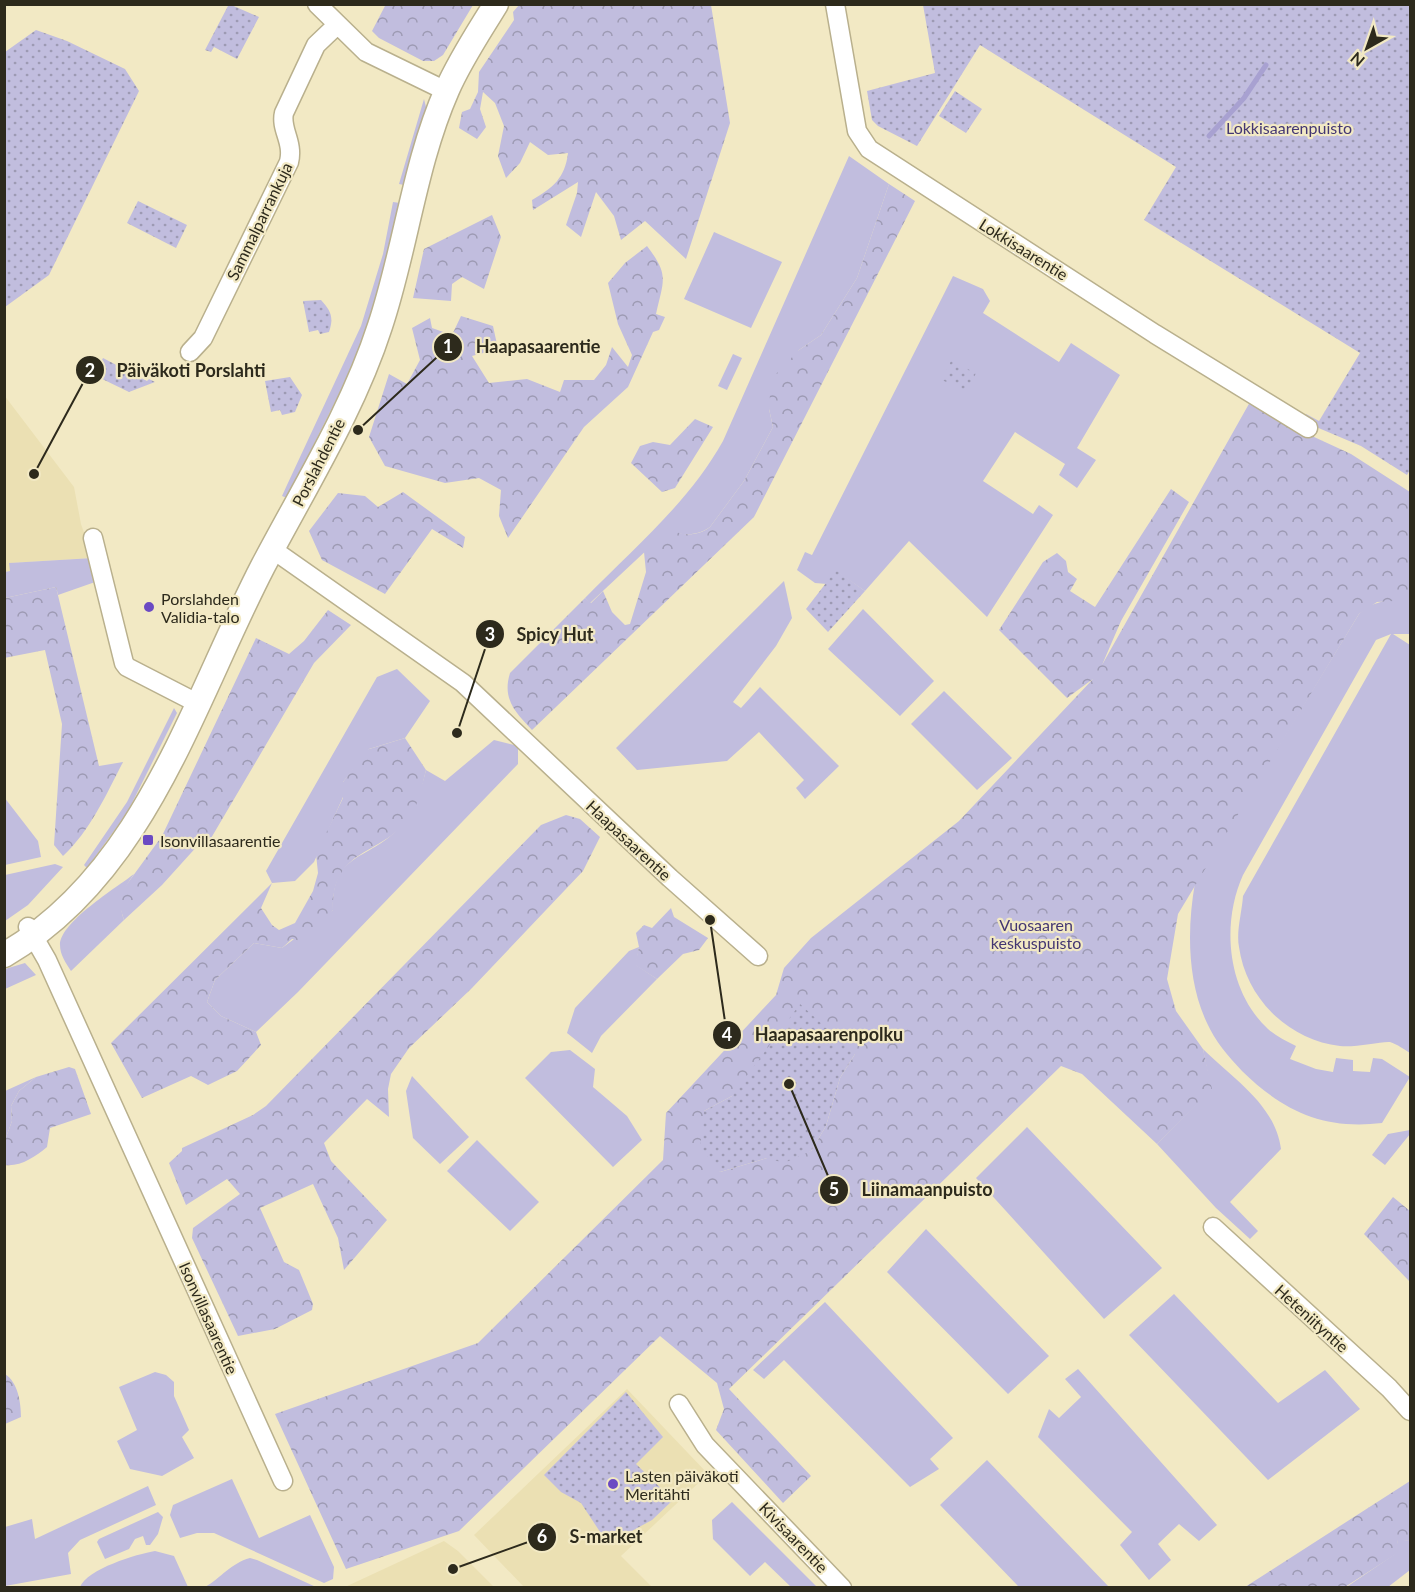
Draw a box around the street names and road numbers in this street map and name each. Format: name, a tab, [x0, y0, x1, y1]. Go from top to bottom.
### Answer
street label: Sammalparrankuja	[222, 159, 296, 283]
street label: Lokkisaarentie	[976, 214, 1072, 284]
street label: Porslahdentie	[288, 415, 348, 509]
street label: Haapasaarentie	[583, 796, 675, 884]
street label: Isonvillasaarentie	[176, 1259, 242, 1377]
street label: Heteniityntie	[1271, 1280, 1353, 1356]
street label: Kivisaarentie	[756, 1498, 832, 1576]

